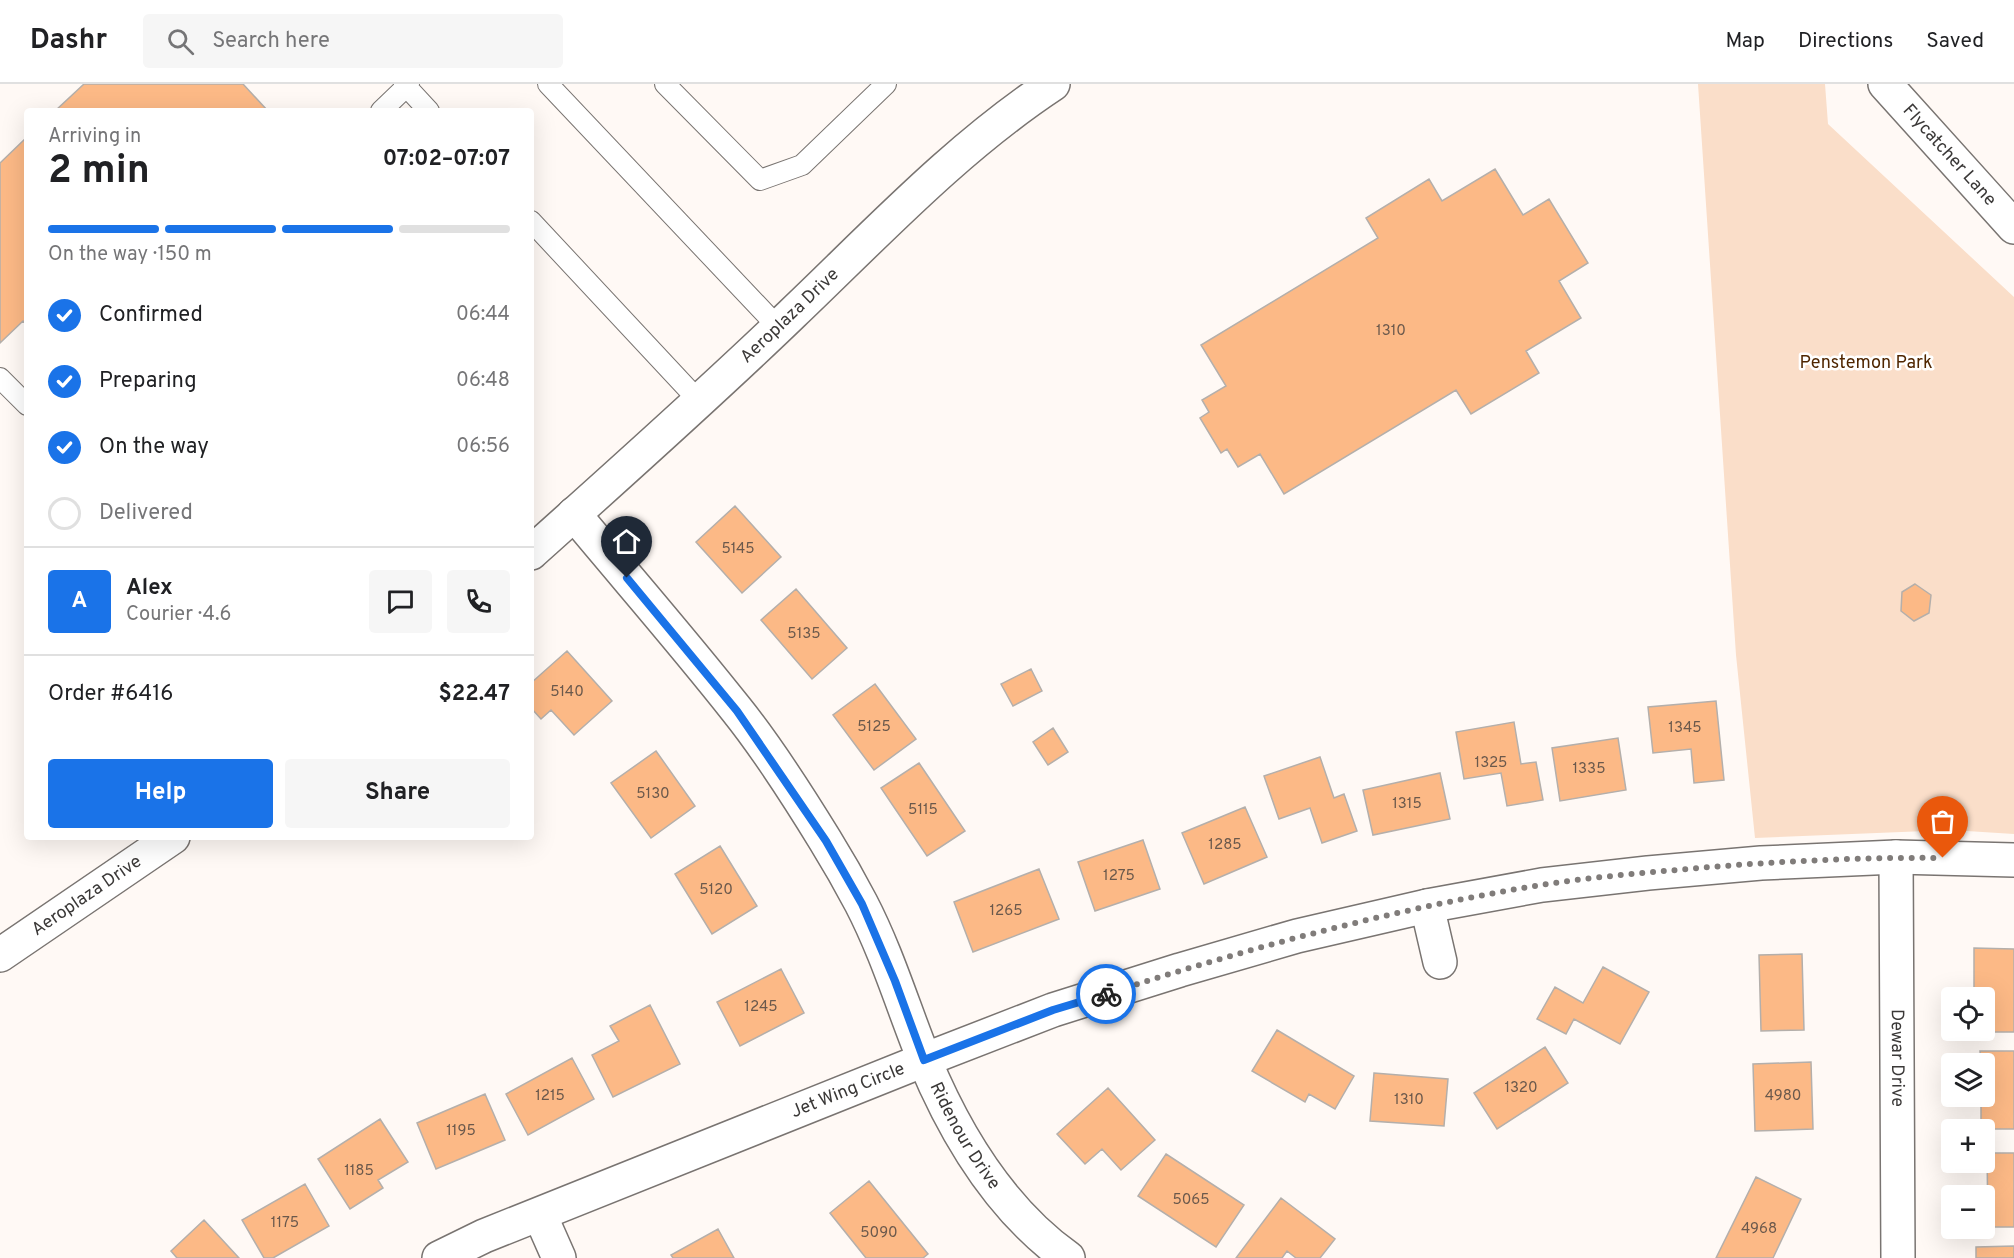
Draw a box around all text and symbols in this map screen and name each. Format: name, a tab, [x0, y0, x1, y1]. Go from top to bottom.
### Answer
search box	[143, 14, 563, 68]
text: Dashr	[30, 23, 107, 59]
icon: search	[164, 25, 197, 58]
text: Search here	[212, 28, 330, 55]
text: Map	[1725, 28, 1765, 55]
text: Directions	[1798, 28, 1893, 55]
text: Saved	[1926, 28, 1984, 55]
street label: Flycatcher Lane	[1897, 100, 2001, 211]
text: Arriving in	[48, 124, 141, 150]
text: 07:02–07:07	[383, 146, 510, 173]
text: 2 min	[48, 148, 150, 197]
text: On the way · 150 m	[48, 242, 212, 268]
street label: Aeroplaza Drive	[736, 263, 844, 369]
icon: check	[48, 299, 81, 332]
text: Confirmed	[99, 302, 203, 329]
text: 06:44	[456, 302, 510, 328]
house number: 1310	[1376, 322, 1406, 341]
park label: Penstemon Park	[1799, 352, 1933, 375]
icon: check	[48, 365, 81, 398]
text: Preparing	[99, 368, 197, 395]
text: 06:48	[456, 368, 510, 394]
icon: check	[48, 431, 81, 464]
text: On the way	[99, 434, 209, 461]
text: 06:56	[456, 434, 510, 460]
text: Delivered	[99, 500, 193, 527]
pin	[601, 516, 652, 578]
icon: home	[610, 525, 643, 558]
house number: 5145	[721, 540, 755, 559]
button: chat	[369, 570, 432, 633]
button: phone	[447, 570, 510, 633]
text: Alex	[126, 575, 173, 602]
text: A	[72, 588, 87, 615]
text: Courier · 4.6	[126, 602, 231, 628]
house number: 5135	[787, 625, 821, 644]
text: Order #6416	[48, 681, 173, 708]
text: $22.47	[439, 681, 510, 708]
house number: 5140	[550, 683, 584, 702]
house number: 5125	[857, 718, 891, 737]
house number: 1345	[1668, 719, 1702, 738]
house number: 1325	[1475, 754, 1507, 773]
button: Help	[48, 759, 273, 828]
button: Share	[285, 759, 510, 828]
house number: 1335	[1573, 760, 1605, 779]
house number: 5130	[636, 785, 670, 804]
house number: 1315	[1392, 795, 1422, 814]
pin	[1917, 796, 1968, 858]
house number: 5115	[908, 801, 938, 820]
icon: bag	[1926, 805, 1959, 838]
house number: 1285	[1208, 836, 1242, 855]
street label: Aeroplaza Drive	[27, 850, 146, 941]
house number: 1275	[1103, 867, 1135, 886]
house number: 5120	[699, 881, 733, 900]
house number: 1265	[989, 902, 1023, 921]
courier	[1076, 964, 1136, 1024]
icon: bike	[1090, 978, 1123, 1011]
map controls	[1941, 987, 1995, 1239]
button: locate	[1941, 987, 1995, 1041]
house number: 1245	[744, 998, 778, 1017]
street label: Dewar Drive	[1885, 1009, 1909, 1107]
button: layers	[1941, 1053, 1995, 1107]
street label: Jet Wing Circle	[788, 1057, 908, 1124]
street label: Ridenour Drive	[924, 1078, 1005, 1194]
house number: 1320	[1504, 1079, 1538, 1098]
house number: 1215	[535, 1087, 565, 1106]
house number: 4980	[1765, 1087, 1801, 1106]
house number: 1310	[1394, 1091, 1424, 1110]
button: +	[1941, 1119, 1995, 1173]
house number: 1195	[446, 1122, 476, 1141]
house number: 1185	[344, 1162, 374, 1181]
button: −	[1941, 1185, 1995, 1239]
house number: 5065	[1172, 1191, 1210, 1210]
house number: 1175	[271, 1214, 299, 1233]
house number: 4968	[1741, 1220, 1777, 1239]
house number: 5090	[860, 1224, 898, 1243]

